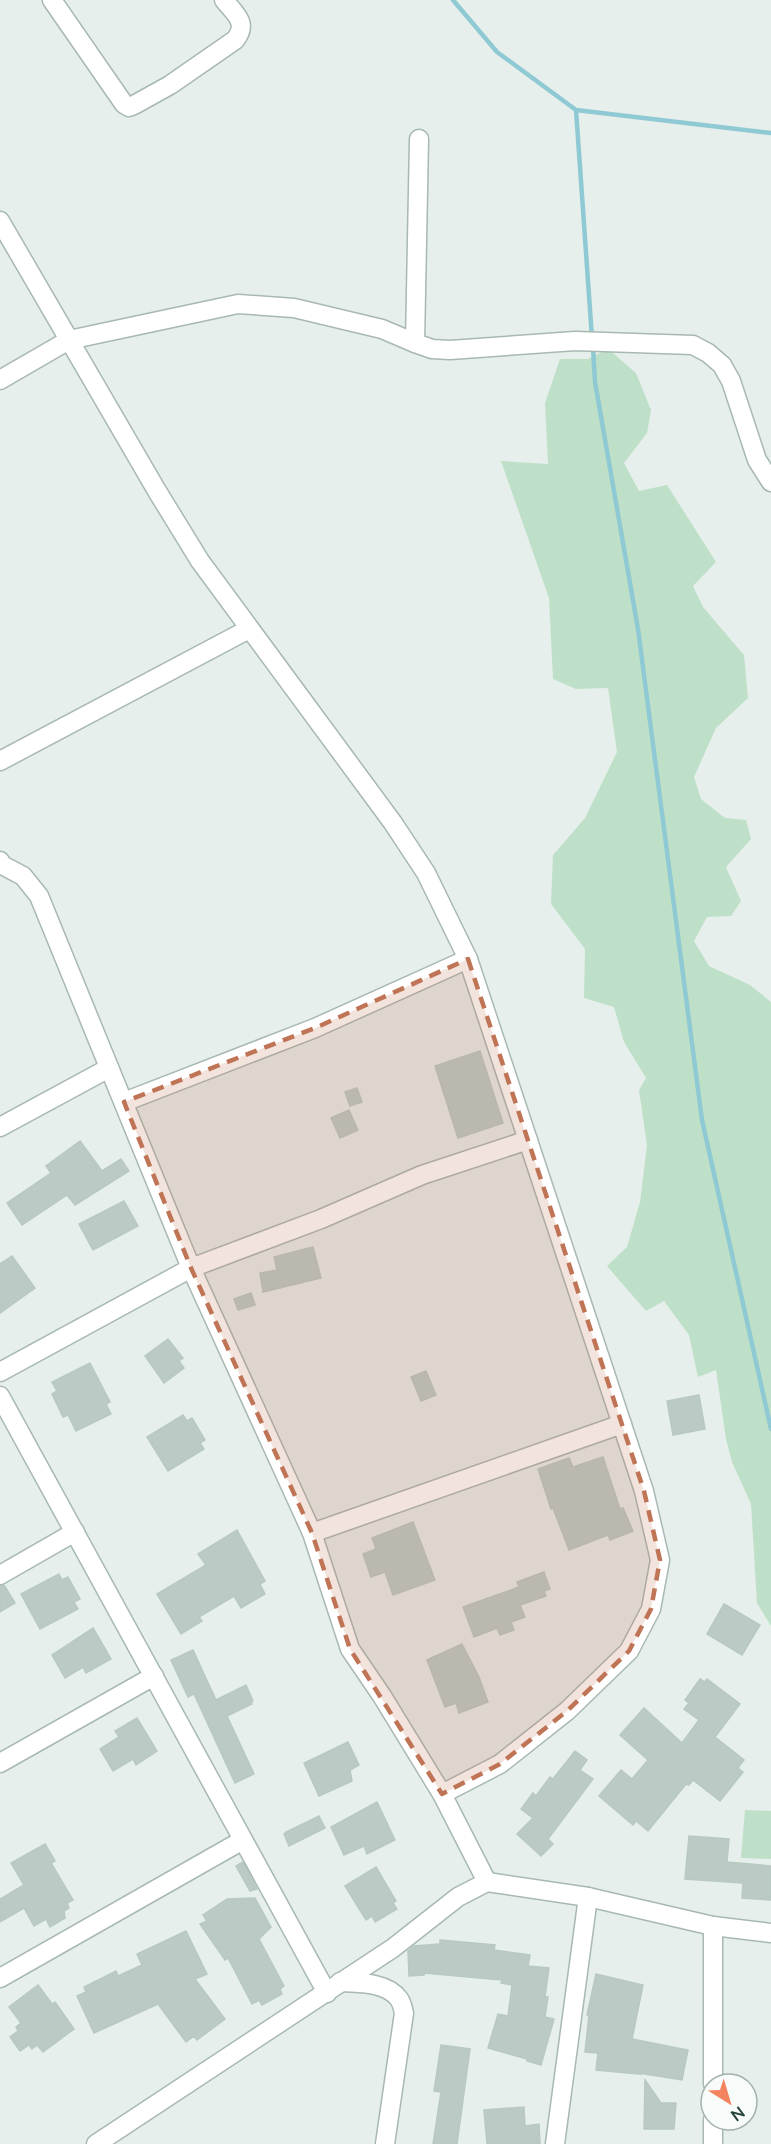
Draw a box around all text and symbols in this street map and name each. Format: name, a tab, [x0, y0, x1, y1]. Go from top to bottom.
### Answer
north arrow	[699, 2072, 759, 2132]
text: N	[728, 2103, 749, 2126]

